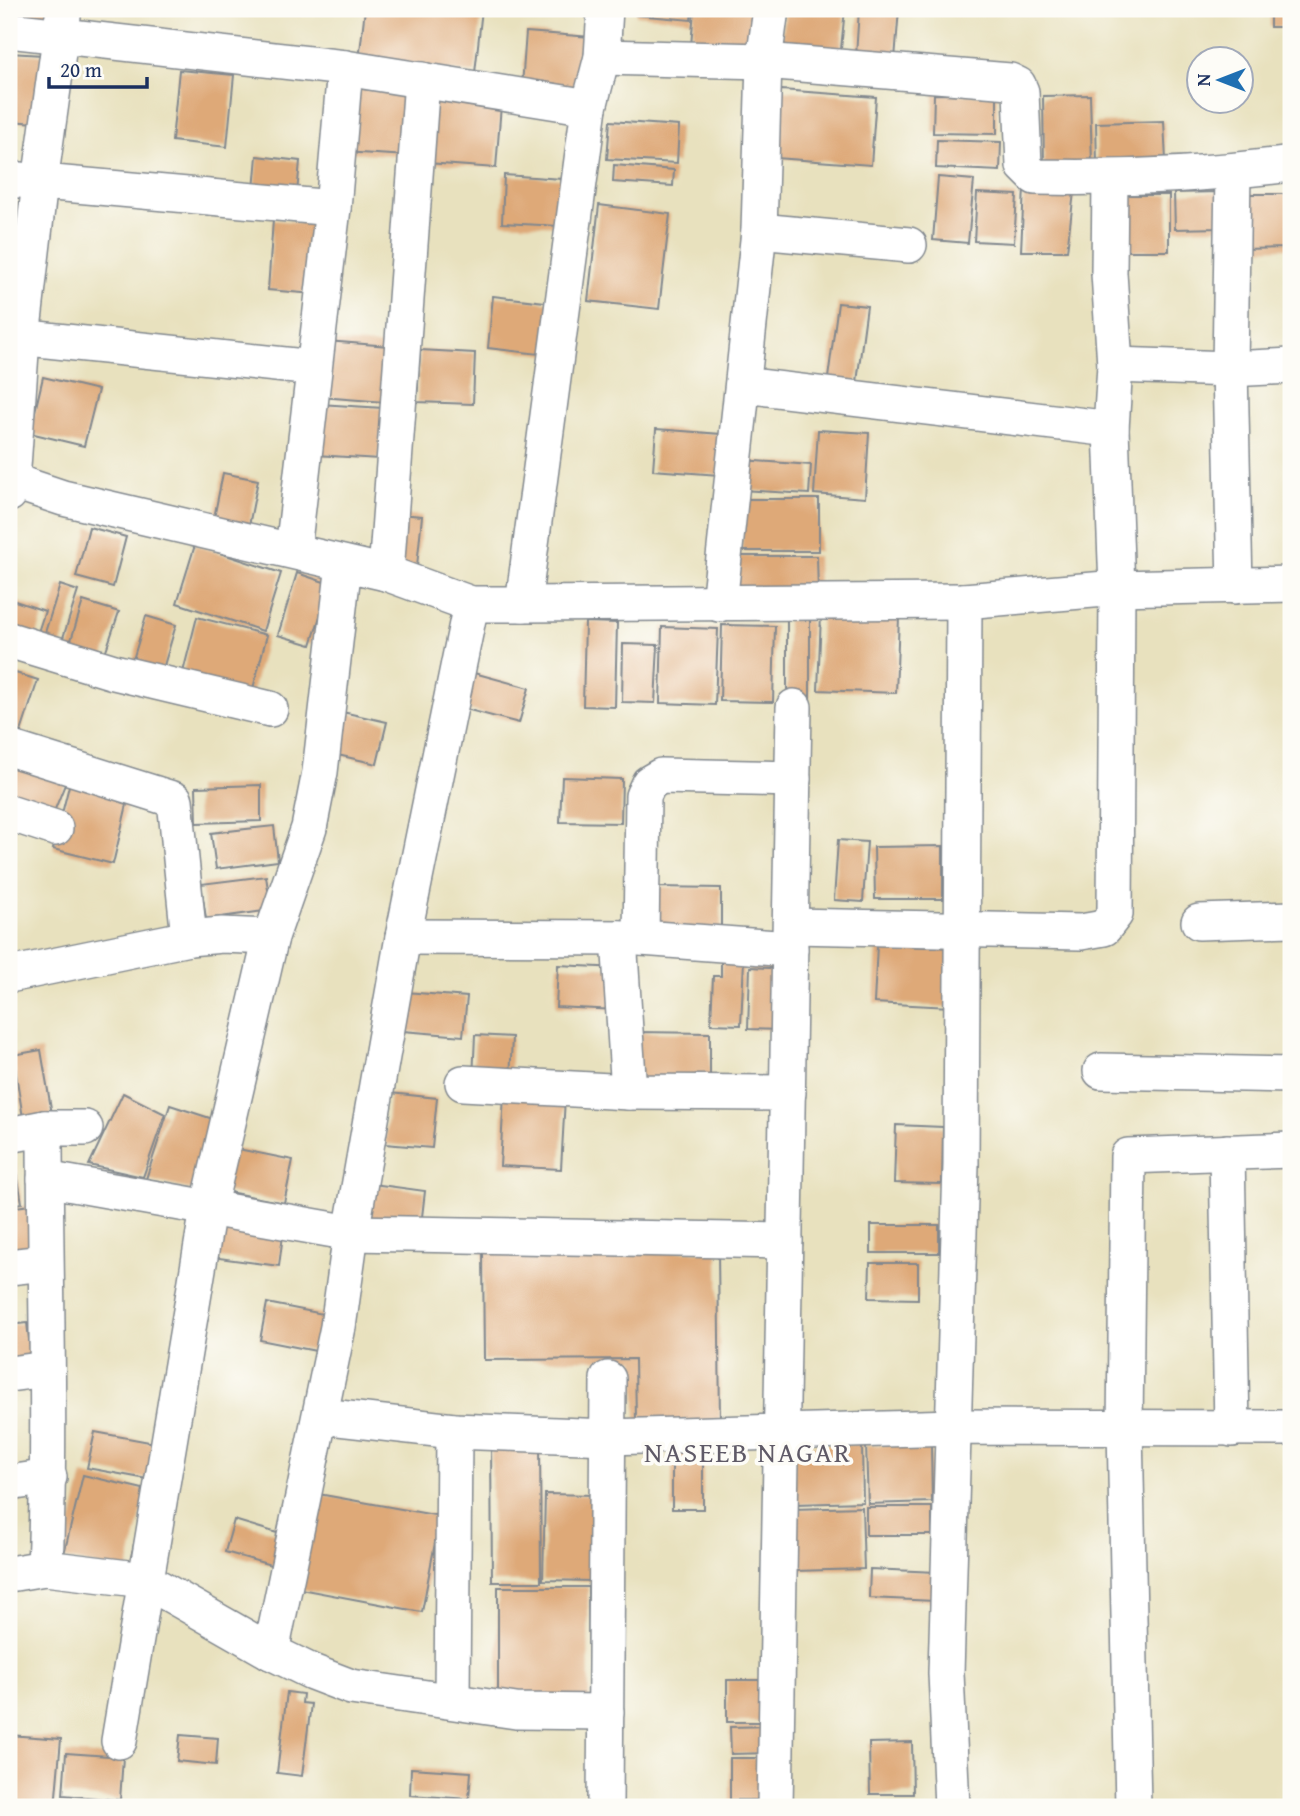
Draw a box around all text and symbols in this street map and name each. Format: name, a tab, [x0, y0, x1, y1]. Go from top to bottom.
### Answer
scale bar	[49, 46, 147, 90]
north arrow	[1184, 46, 1254, 116]
text: 20 m	[60, 54, 102, 85]
text: N	[1189, 73, 1217, 86]
district label: NASEEB NAGAR	[644, 1431, 852, 1472]

